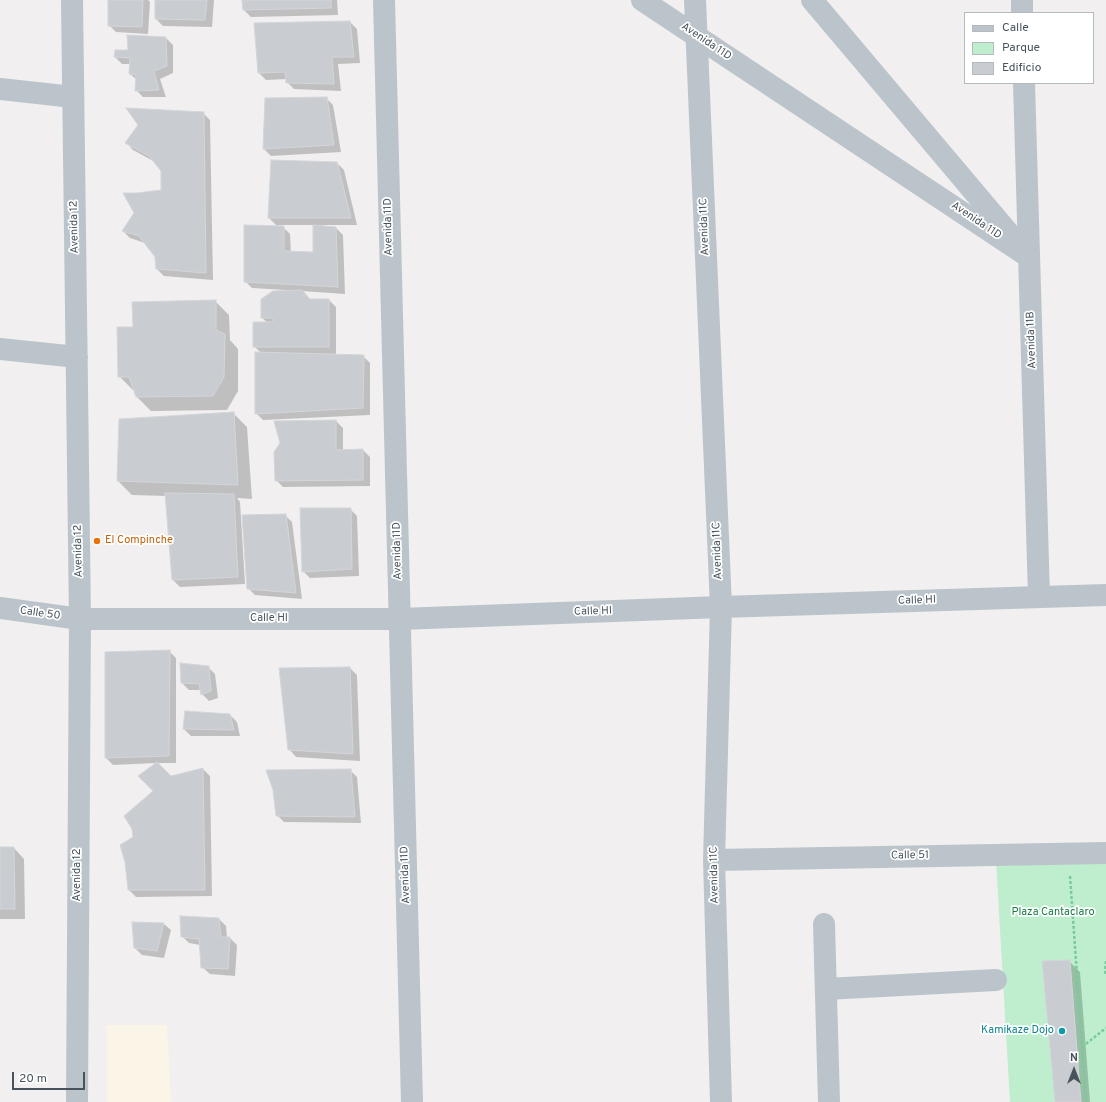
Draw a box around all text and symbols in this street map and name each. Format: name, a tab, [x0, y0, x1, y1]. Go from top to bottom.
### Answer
legend	[964, 12, 1094, 84]
street label: Avenida 11D	[678, 20, 734, 64]
text: Calle	[1002, 20, 1029, 36]
text: Parque	[1002, 40, 1040, 56]
text: Edificio	[1002, 60, 1041, 76]
street label: Avenida 11D	[382, 198, 396, 256]
street label: Avenida 11C	[697, 198, 713, 256]
street label: Avenida 11D	[948, 199, 1004, 243]
street label: Avenida 12	[68, 200, 82, 254]
street label: Avenida 11B	[1024, 311, 1040, 369]
street label: Avenida 11D	[391, 522, 405, 580]
street label: Avenida 11C	[710, 522, 726, 580]
street label: Avenida 12	[72, 524, 86, 578]
place label: El Compinche	[105, 534, 173, 548]
marker: El Compinche	[92, 536, 102, 546]
street label: Calle HI	[898, 594, 936, 608]
street label: Calle 50	[19, 605, 61, 623]
street label: Calle HI	[574, 605, 612, 619]
street label: Calle HI	[250, 612, 288, 626]
street label: Avenida 11D	[398, 846, 414, 904]
street label: Avenida 11C	[708, 846, 722, 904]
street label: Avenida 12	[71, 849, 85, 901]
street label: Calle 51	[891, 849, 929, 863]
park label: Plaza Cantaclaro	[1011, 906, 1095, 920]
place label: Kamikaze Dojo	[981, 1024, 1054, 1038]
marker: Kamikaze Dojo	[1057, 1026, 1067, 1036]
north arrow	[1054, 1050, 1094, 1090]
text: N	[1070, 1051, 1078, 1065]
scale bar	[14, 1064, 87, 1090]
text: 20 m	[19, 1071, 47, 1087]

